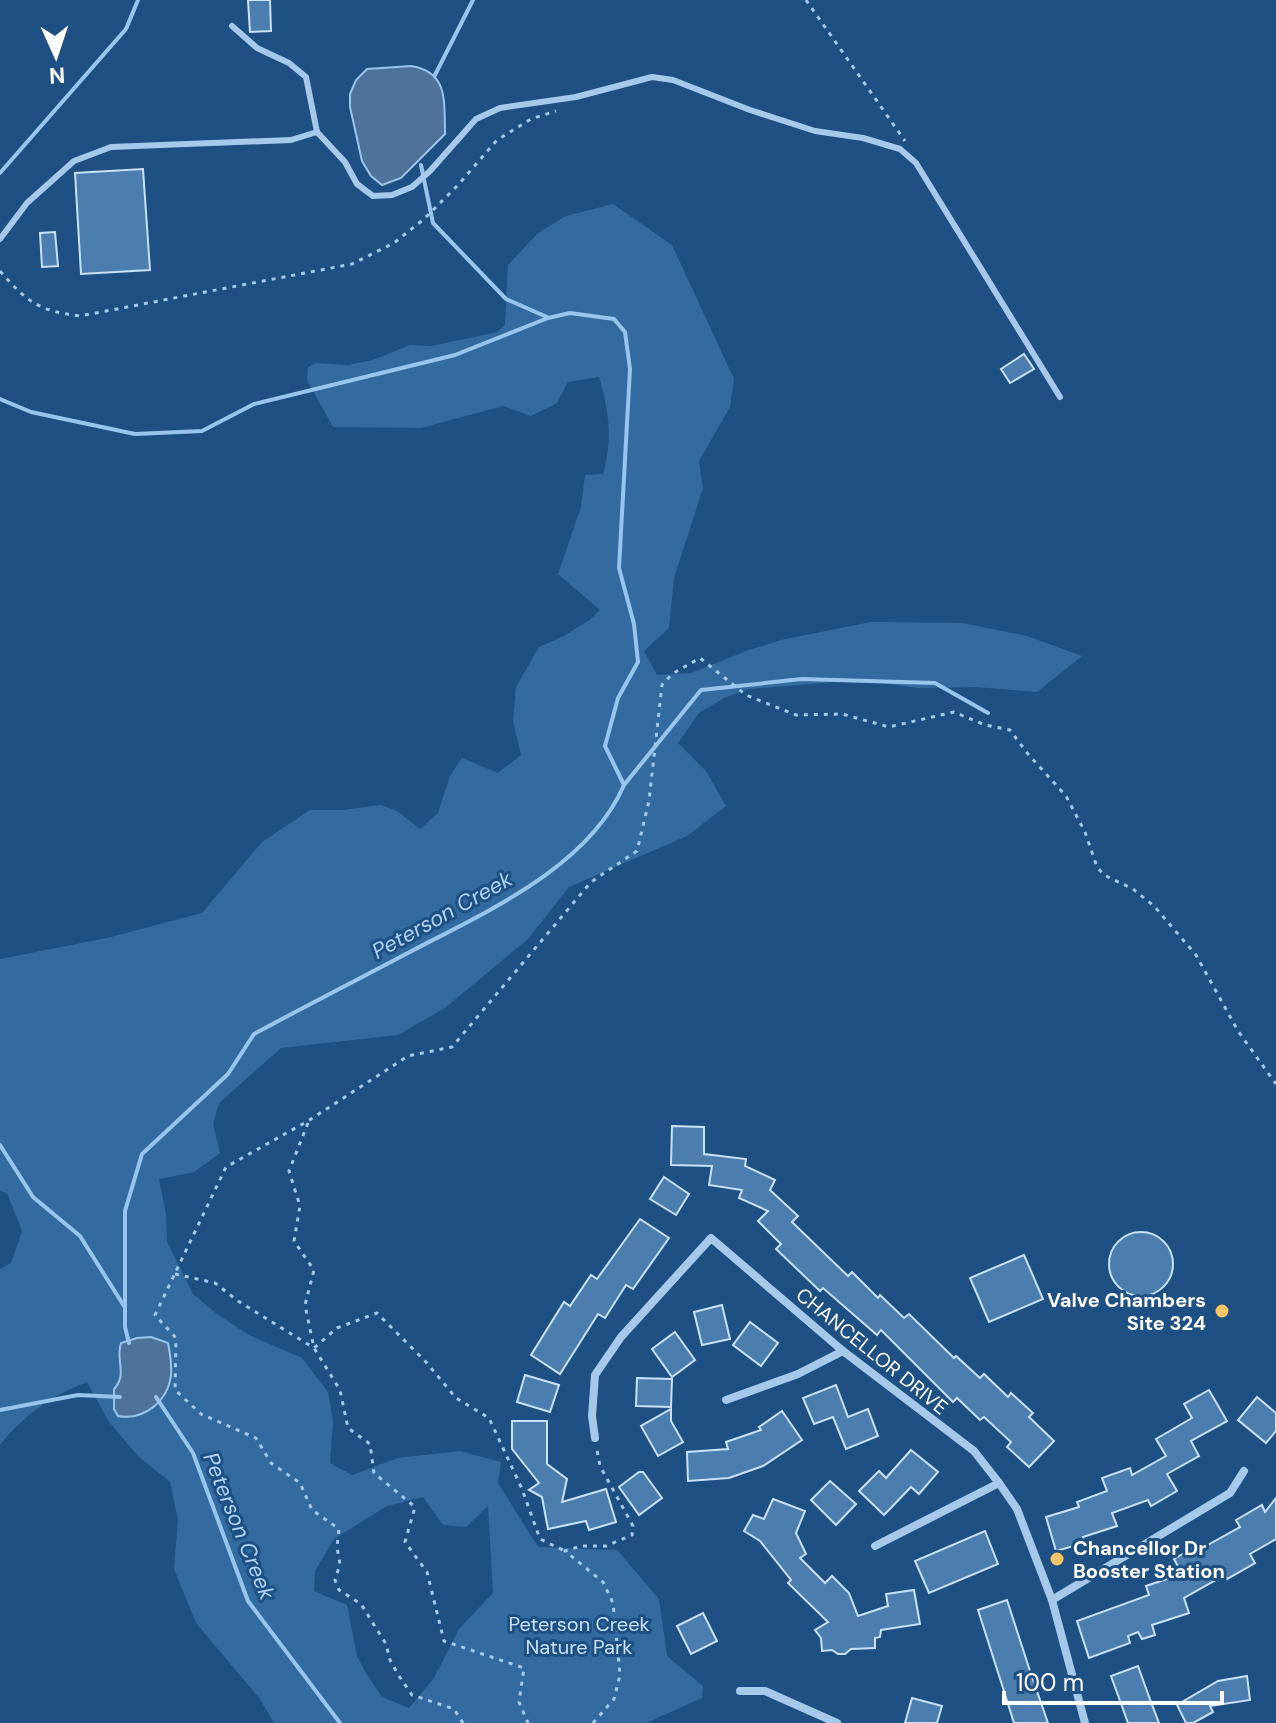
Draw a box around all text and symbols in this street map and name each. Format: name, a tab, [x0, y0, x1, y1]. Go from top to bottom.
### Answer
north arrow	[16, 16, 96, 96]
text: N	[48, 61, 66, 90]
water label: Peterson Creek	[367, 864, 518, 966]
street label: CHANCELLOR DRIVE	[791, 1282, 953, 1420]
place label: Valve Chambers Site 324	[1047, 1287, 1206, 1336]
marker: Valve Chambers Site 324	[1213, 1302, 1231, 1320]
water label: Peterson Creek	[196, 1448, 282, 1605]
place label: Chancellor Dr Booster Station	[1073, 1535, 1225, 1584]
marker: Chancellor Dr Booster Station	[1048, 1550, 1066, 1568]
park label: Peterson Creek Nature Park	[508, 1611, 650, 1660]
scale bar	[1004, 1655, 1222, 1705]
text: 100 m	[1016, 1667, 1084, 1698]

